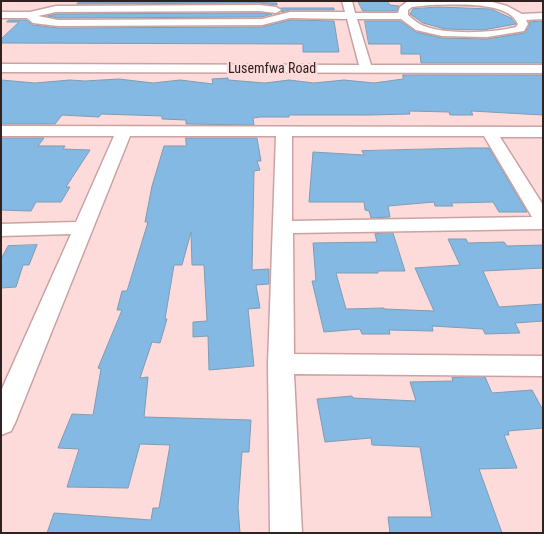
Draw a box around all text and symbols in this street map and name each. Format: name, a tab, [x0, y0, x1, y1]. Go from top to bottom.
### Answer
street label: Lusemfwa Road	[228, 61, 316, 77]

